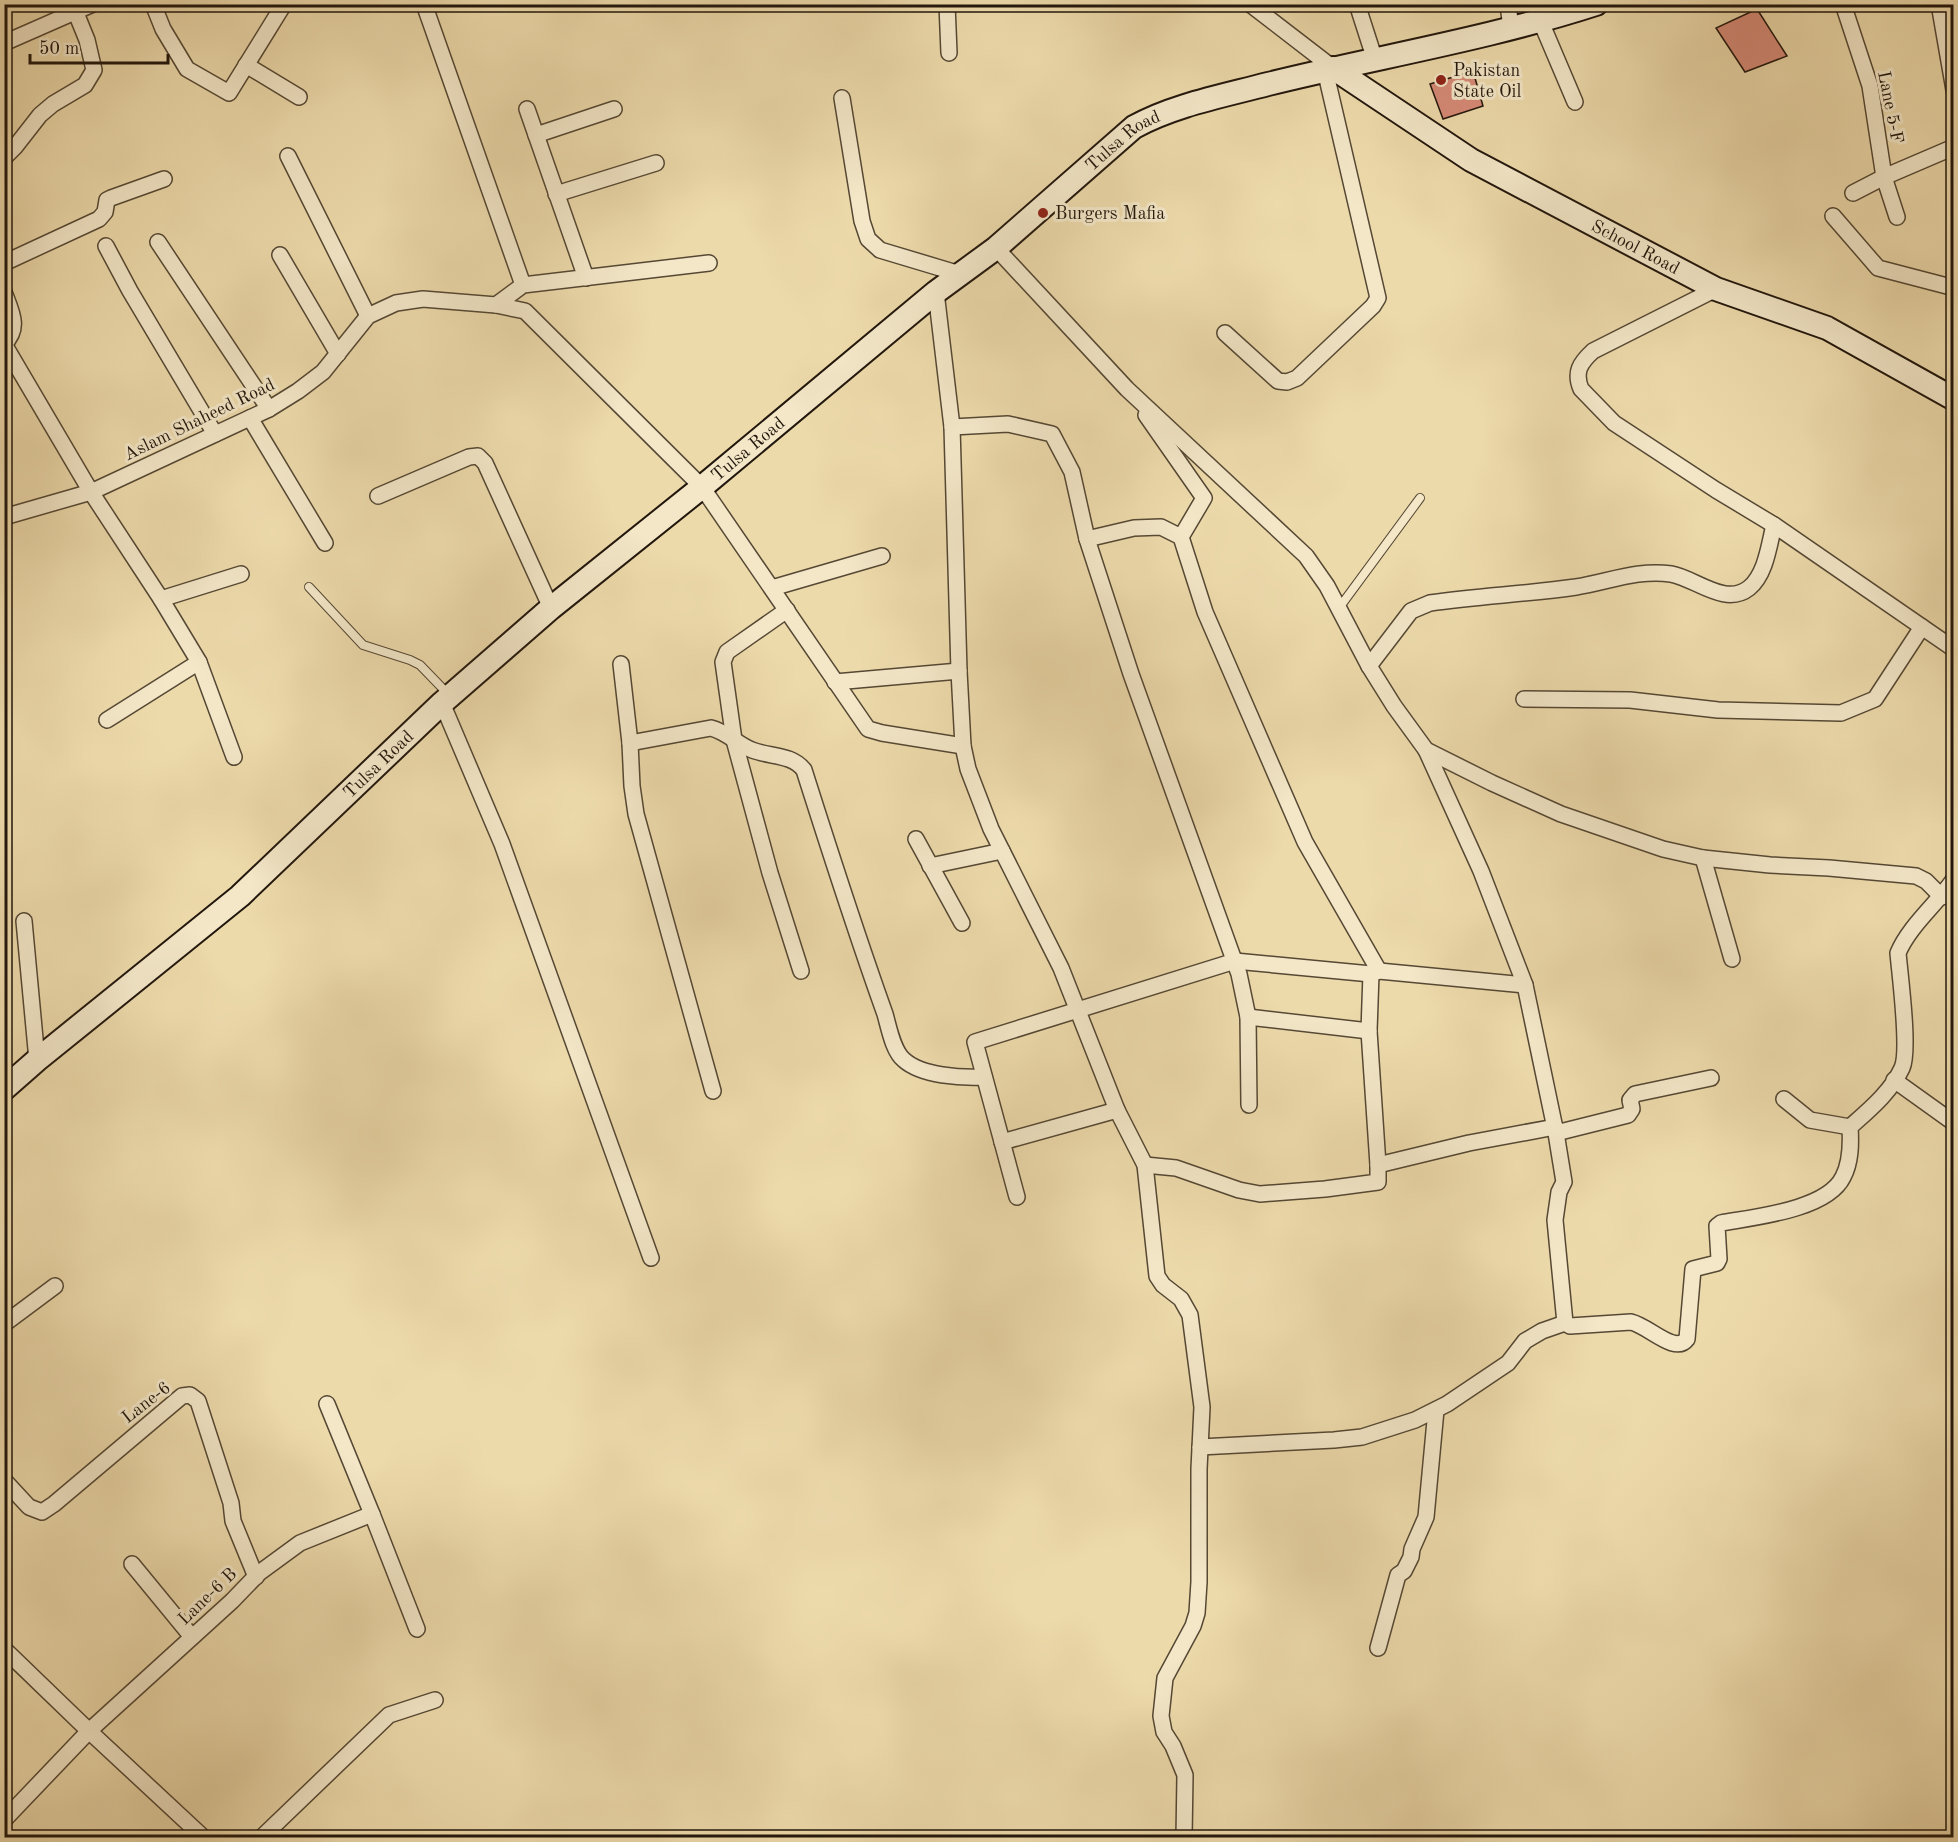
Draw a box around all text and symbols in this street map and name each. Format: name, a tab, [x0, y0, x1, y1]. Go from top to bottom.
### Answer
scale bar	[30, 27, 168, 65]
text: 50 m	[39, 40, 79, 58]
place label: Pakistan State Oil	[1453, 62, 1521, 101]
street label: Lane 5-F	[1874, 70, 1906, 145]
marker: Pakistan State Oil	[1434, 73, 1448, 87]
street label: Tulsa Road	[1082, 108, 1163, 175]
place label: Burgers Mafia	[1055, 205, 1165, 223]
marker: Burgers Mafia	[1036, 206, 1050, 220]
street label: School Road	[1588, 217, 1682, 278]
street label: Aslam Shaheed Road	[121, 376, 278, 464]
street label: Tulsa Road	[708, 414, 788, 485]
street label: Tulsa Road	[340, 727, 417, 802]
street label: Lane-6	[119, 1378, 174, 1427]
street label: Lane-6 B	[175, 1565, 240, 1629]

